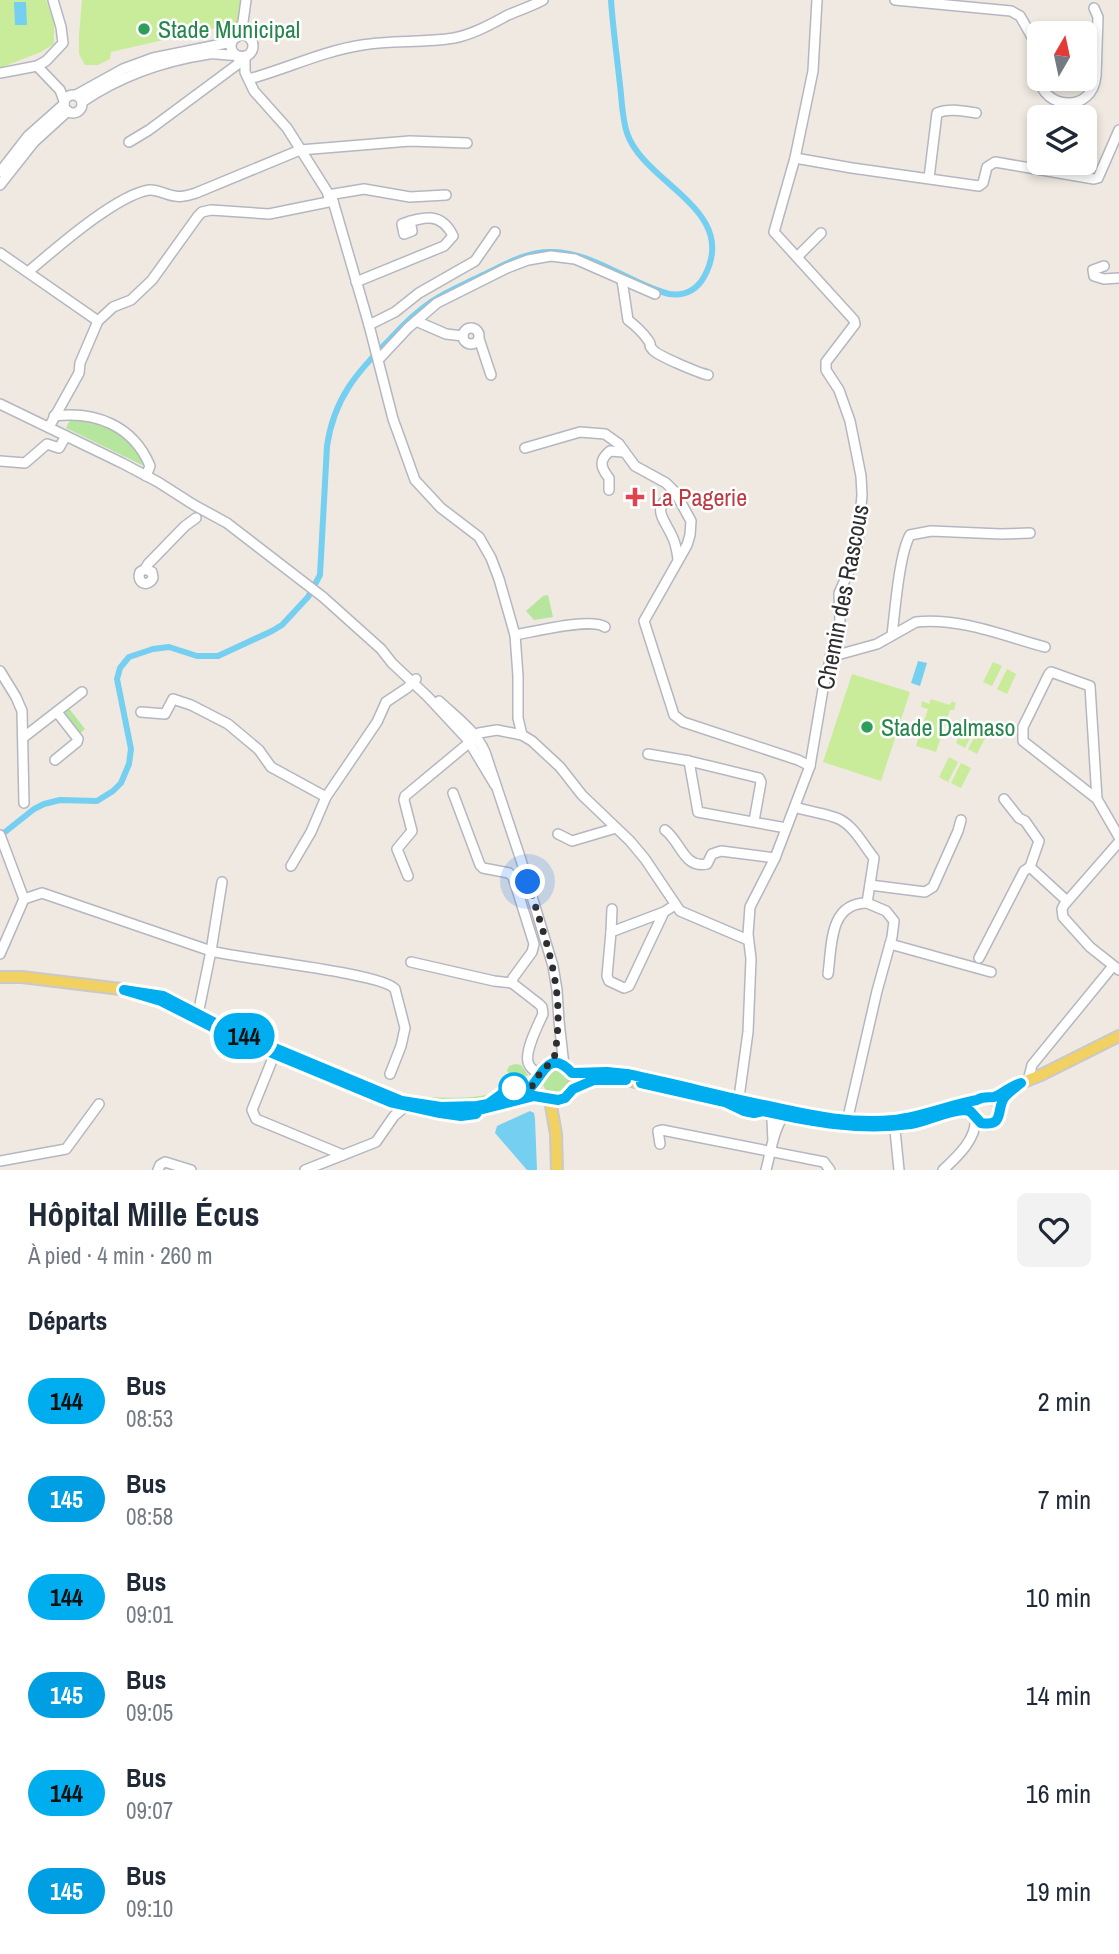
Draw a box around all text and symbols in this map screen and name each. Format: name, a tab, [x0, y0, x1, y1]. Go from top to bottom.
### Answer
place label: Stade Municipal	[158, 13, 300, 45]
marker: Stade Municipal	[136, 21, 152, 37]
north arrow	[1027, 21, 1097, 91]
map controls	[1027, 21, 1097, 175]
button: layers	[1027, 105, 1097, 175]
place label: La Pagerie	[651, 481, 747, 513]
marker: La Pagerie	[625, 487, 645, 507]
street label: Chemin des Rascous	[808, 502, 876, 692]
place label: Stade Dalmaso	[881, 711, 1016, 743]
marker: Stade Dalmaso	[859, 719, 875, 735]
your location	[510, 864, 545, 899]
line badge: 144	[204, 1013, 284, 1059]
text: 144	[228, 1020, 260, 1052]
unlabelled marker	[499, 1073, 529, 1103]
text: Hôpital Mille Écus	[28, 1192, 260, 1236]
button: heart	[1017, 1193, 1091, 1267]
text: À pied · 4 min · 260 m	[28, 1240, 213, 1271]
text: Départs	[28, 1303, 107, 1338]
text: Bus	[126, 1368, 166, 1403]
text: 2 min	[1038, 1384, 1091, 1419]
text: 144	[50, 1385, 83, 1417]
text: 08:53	[126, 1403, 173, 1434]
text: Bus	[126, 1466, 166, 1501]
text: 7 min	[1038, 1482, 1091, 1517]
text: 145	[50, 1483, 83, 1515]
text: 08:58	[126, 1501, 173, 1532]
text: Bus	[126, 1564, 166, 1599]
text: 10 min	[1026, 1580, 1091, 1615]
text: 144	[50, 1581, 83, 1613]
text: 09:01	[126, 1599, 173, 1630]
text: Bus	[126, 1662, 166, 1697]
text: 14 min	[1026, 1678, 1091, 1713]
text: 145	[50, 1679, 83, 1711]
text: 09:05	[126, 1697, 173, 1728]
text: Bus	[126, 1760, 166, 1795]
text: 16 min	[1026, 1776, 1091, 1811]
text: 144	[50, 1777, 83, 1809]
text: 09:07	[126, 1795, 173, 1826]
text: Bus	[126, 1858, 166, 1893]
text: 19 min	[1026, 1874, 1091, 1909]
text: 145	[50, 1875, 83, 1907]
text: 09:10	[126, 1893, 173, 1924]

